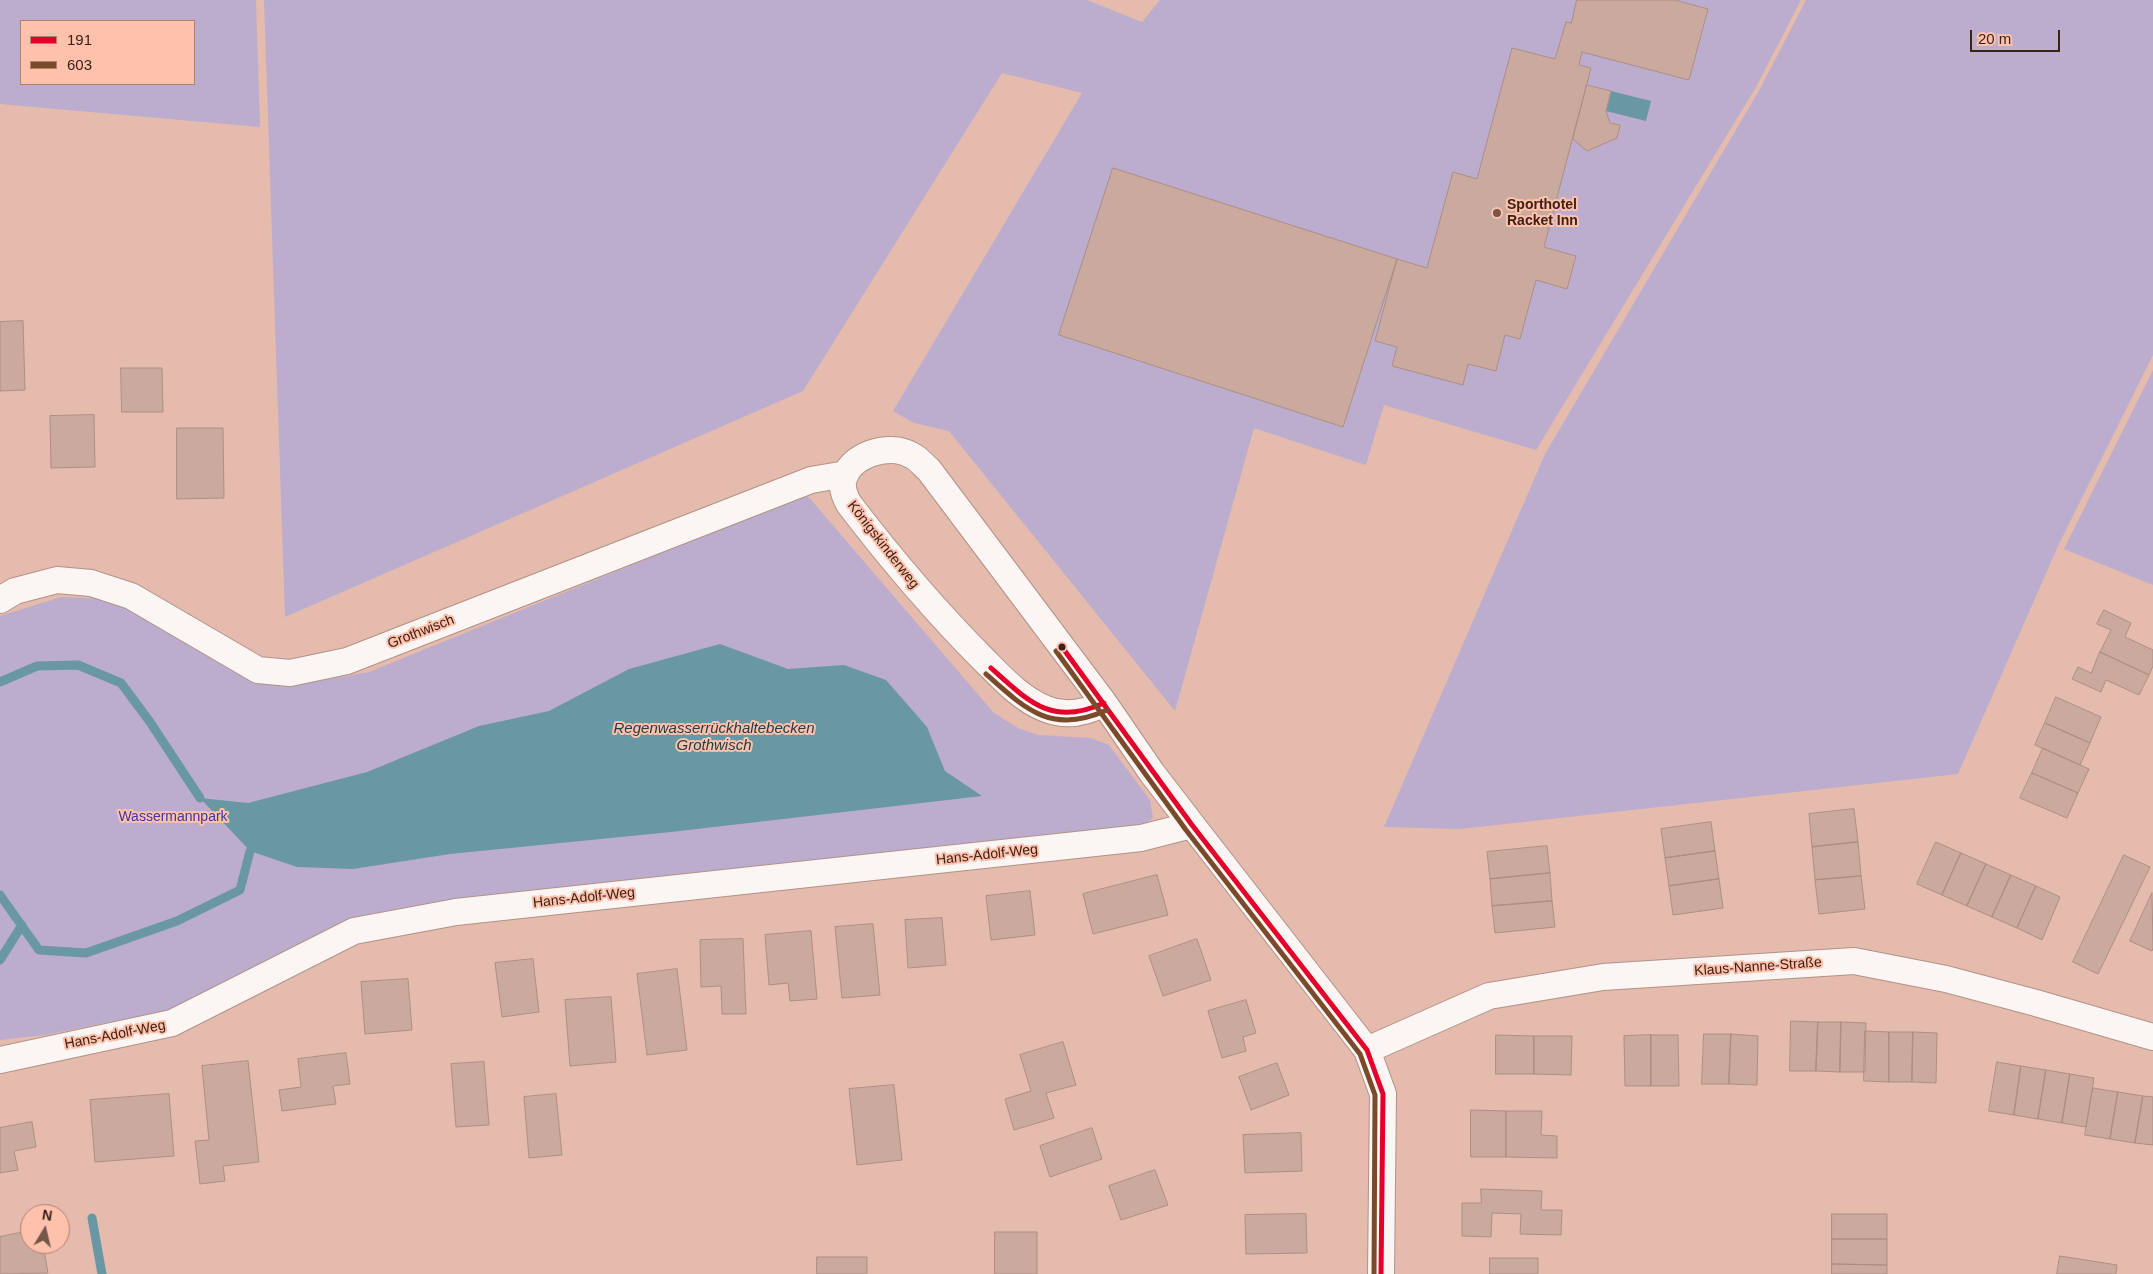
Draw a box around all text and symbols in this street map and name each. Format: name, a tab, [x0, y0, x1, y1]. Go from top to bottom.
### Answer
legend	[20, 20, 195, 85]
scale bar	[1973, 20, 2063, 52]
text: 20 m	[1978, 30, 2011, 47]
text: 191	[67, 31, 92, 48]
text: 603	[67, 56, 92, 73]
place label: Sporthotel Racket Inn	[1507, 197, 1578, 230]
marker: Sporthotel Racket Inn	[1491, 207, 1503, 219]
street label: Königskinderweg	[844, 498, 922, 592]
street label: Grothwisch	[385, 612, 457, 652]
unlabelled marker	[1057, 642, 1067, 652]
water label: Regenwasserrückhaltebecken Grothwisch	[614, 720, 814, 755]
park label: Wassermannpark	[118, 809, 228, 825]
street label: Hans-Adolf-Weg	[935, 841, 1039, 869]
street label: Hans-Adolf-Weg	[532, 884, 636, 912]
street label: Klaus-Nanne-Straße	[1694, 954, 1822, 980]
street label: Hans-Adolf-Weg	[63, 1017, 167, 1053]
north arrow	[20, 1204, 70, 1254]
text: N	[41, 1206, 53, 1224]

